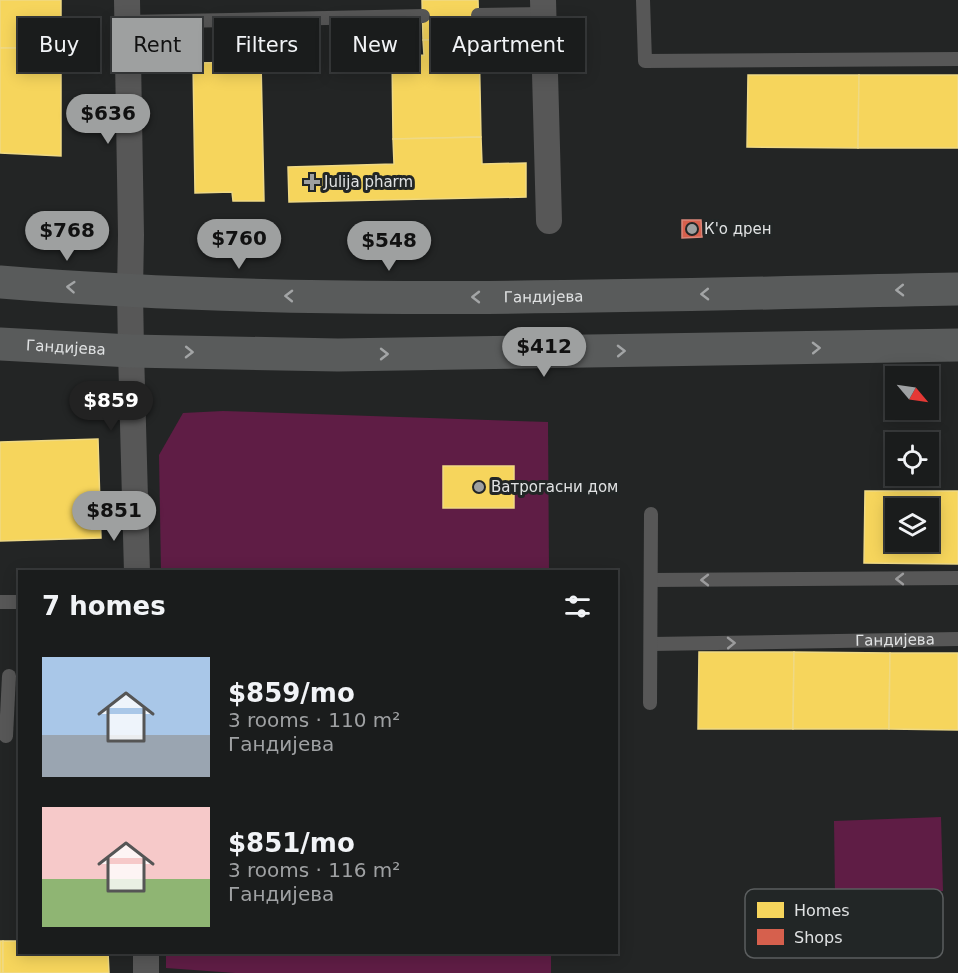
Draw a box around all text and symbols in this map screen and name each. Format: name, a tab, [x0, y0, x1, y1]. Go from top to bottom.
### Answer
chip: Buy	[18, 18, 100, 72]
chip: Rent	[112, 18, 202, 72]
chip: Filters	[214, 18, 319, 72]
chip: New	[331, 18, 419, 72]
chip: Apartment	[431, 18, 585, 72]
pin: $636	[72, 94, 144, 145]
text: $636	[80, 101, 136, 125]
place label: Julija pharm	[323, 173, 413, 191]
marker: Julija pharm	[305, 175, 319, 189]
pin: $768	[31, 211, 103, 262]
text: $768	[39, 218, 95, 242]
pin: $760	[203, 219, 275, 270]
place label: К'о дрен	[704, 220, 772, 238]
pin: $548	[353, 221, 425, 272]
marker: К'о дрен	[685, 222, 699, 236]
text: $760	[211, 226, 267, 250]
text: $548	[361, 228, 417, 252]
one-way arrow	[67, 281, 76, 294]
one-way arrow	[895, 283, 904, 296]
one-way arrow	[700, 287, 709, 300]
street label: Гандијева	[504, 288, 584, 306]
one-way arrow	[284, 290, 293, 303]
one-way arrow	[471, 291, 480, 303]
pin: $412	[508, 327, 580, 378]
text: $412	[516, 334, 572, 358]
street label: Гандијева	[26, 336, 106, 359]
one-way arrow	[812, 341, 821, 354]
one-way arrow	[617, 345, 626, 357]
one-way arrow	[185, 346, 194, 359]
one-way arrow	[380, 348, 389, 361]
north arrow	[885, 366, 939, 420]
map controls	[885, 366, 939, 552]
pin: $859	[75, 381, 147, 432]
text: $859	[83, 388, 139, 412]
button: locate	[885, 432, 939, 486]
place label: Ватрогасни дом	[491, 478, 618, 496]
marker: Ватрогасни дом	[472, 480, 486, 494]
pin: $851	[78, 491, 150, 542]
text: $851	[86, 498, 142, 522]
button: layers	[885, 498, 939, 552]
one-way arrow	[895, 573, 904, 585]
one-way arrow	[700, 574, 709, 586]
icon: filters	[561, 590, 594, 623]
text: 7 homes	[42, 591, 166, 621]
street label: Гандијева	[855, 630, 935, 650]
one-way arrow	[727, 636, 736, 649]
text: $859/mo	[228, 678, 355, 708]
icon: home	[90, 681, 162, 753]
text: 3 rooms · 110 m²	[228, 708, 400, 732]
text: Гандијева	[228, 732, 334, 756]
text: $851/mo	[228, 828, 355, 858]
icon: home	[90, 831, 162, 903]
text: 3 rooms · 116 m²	[228, 858, 400, 882]
text: Гандијева	[228, 882, 334, 906]
legend	[745, 889, 943, 958]
text: Homes	[794, 901, 850, 920]
text: Shops	[794, 928, 843, 947]

